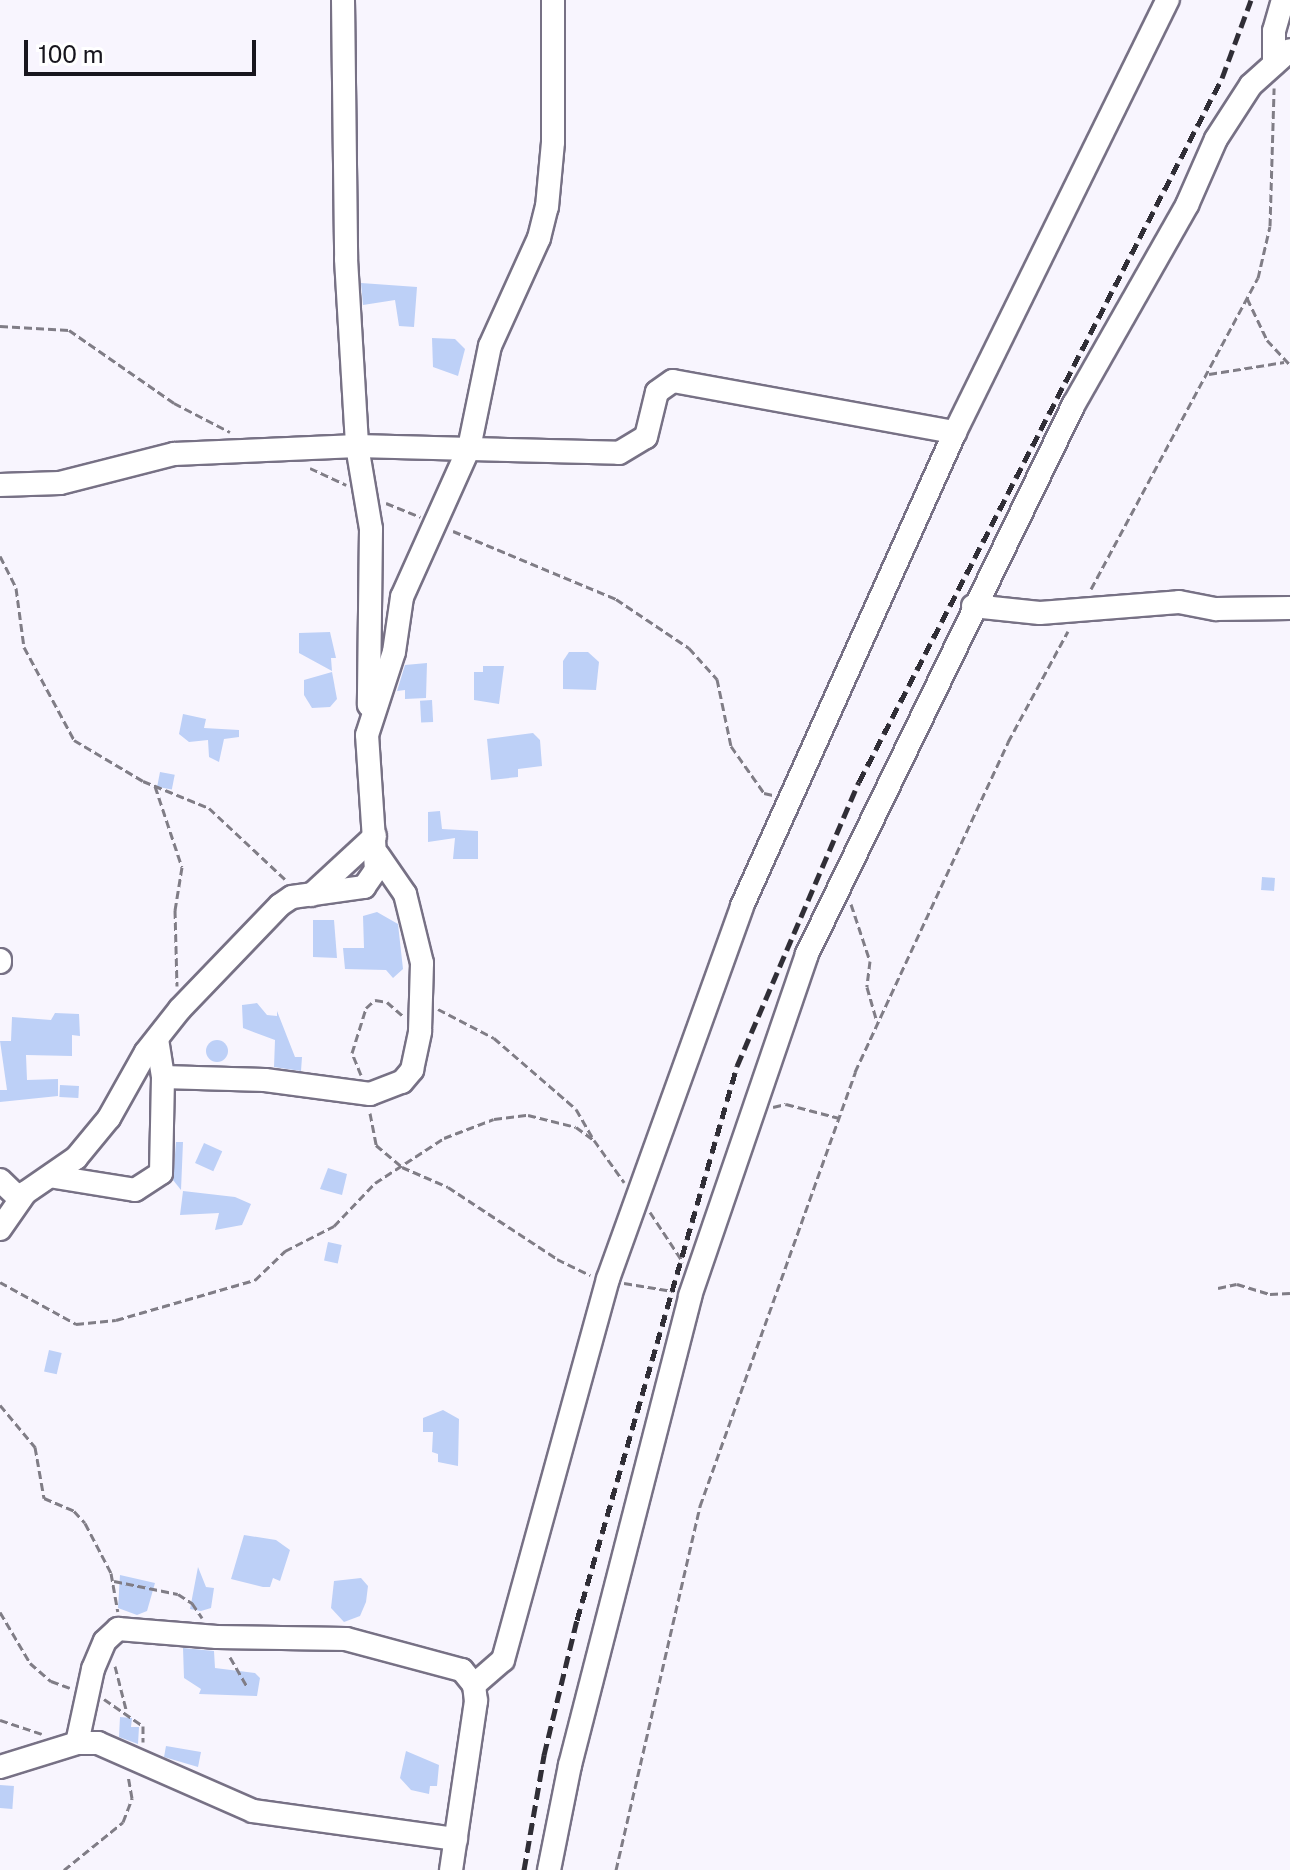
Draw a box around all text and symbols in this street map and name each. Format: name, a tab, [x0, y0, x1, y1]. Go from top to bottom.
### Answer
scale bar	[28, 24, 260, 74]
text: 100 m	[38, 40, 104, 68]

